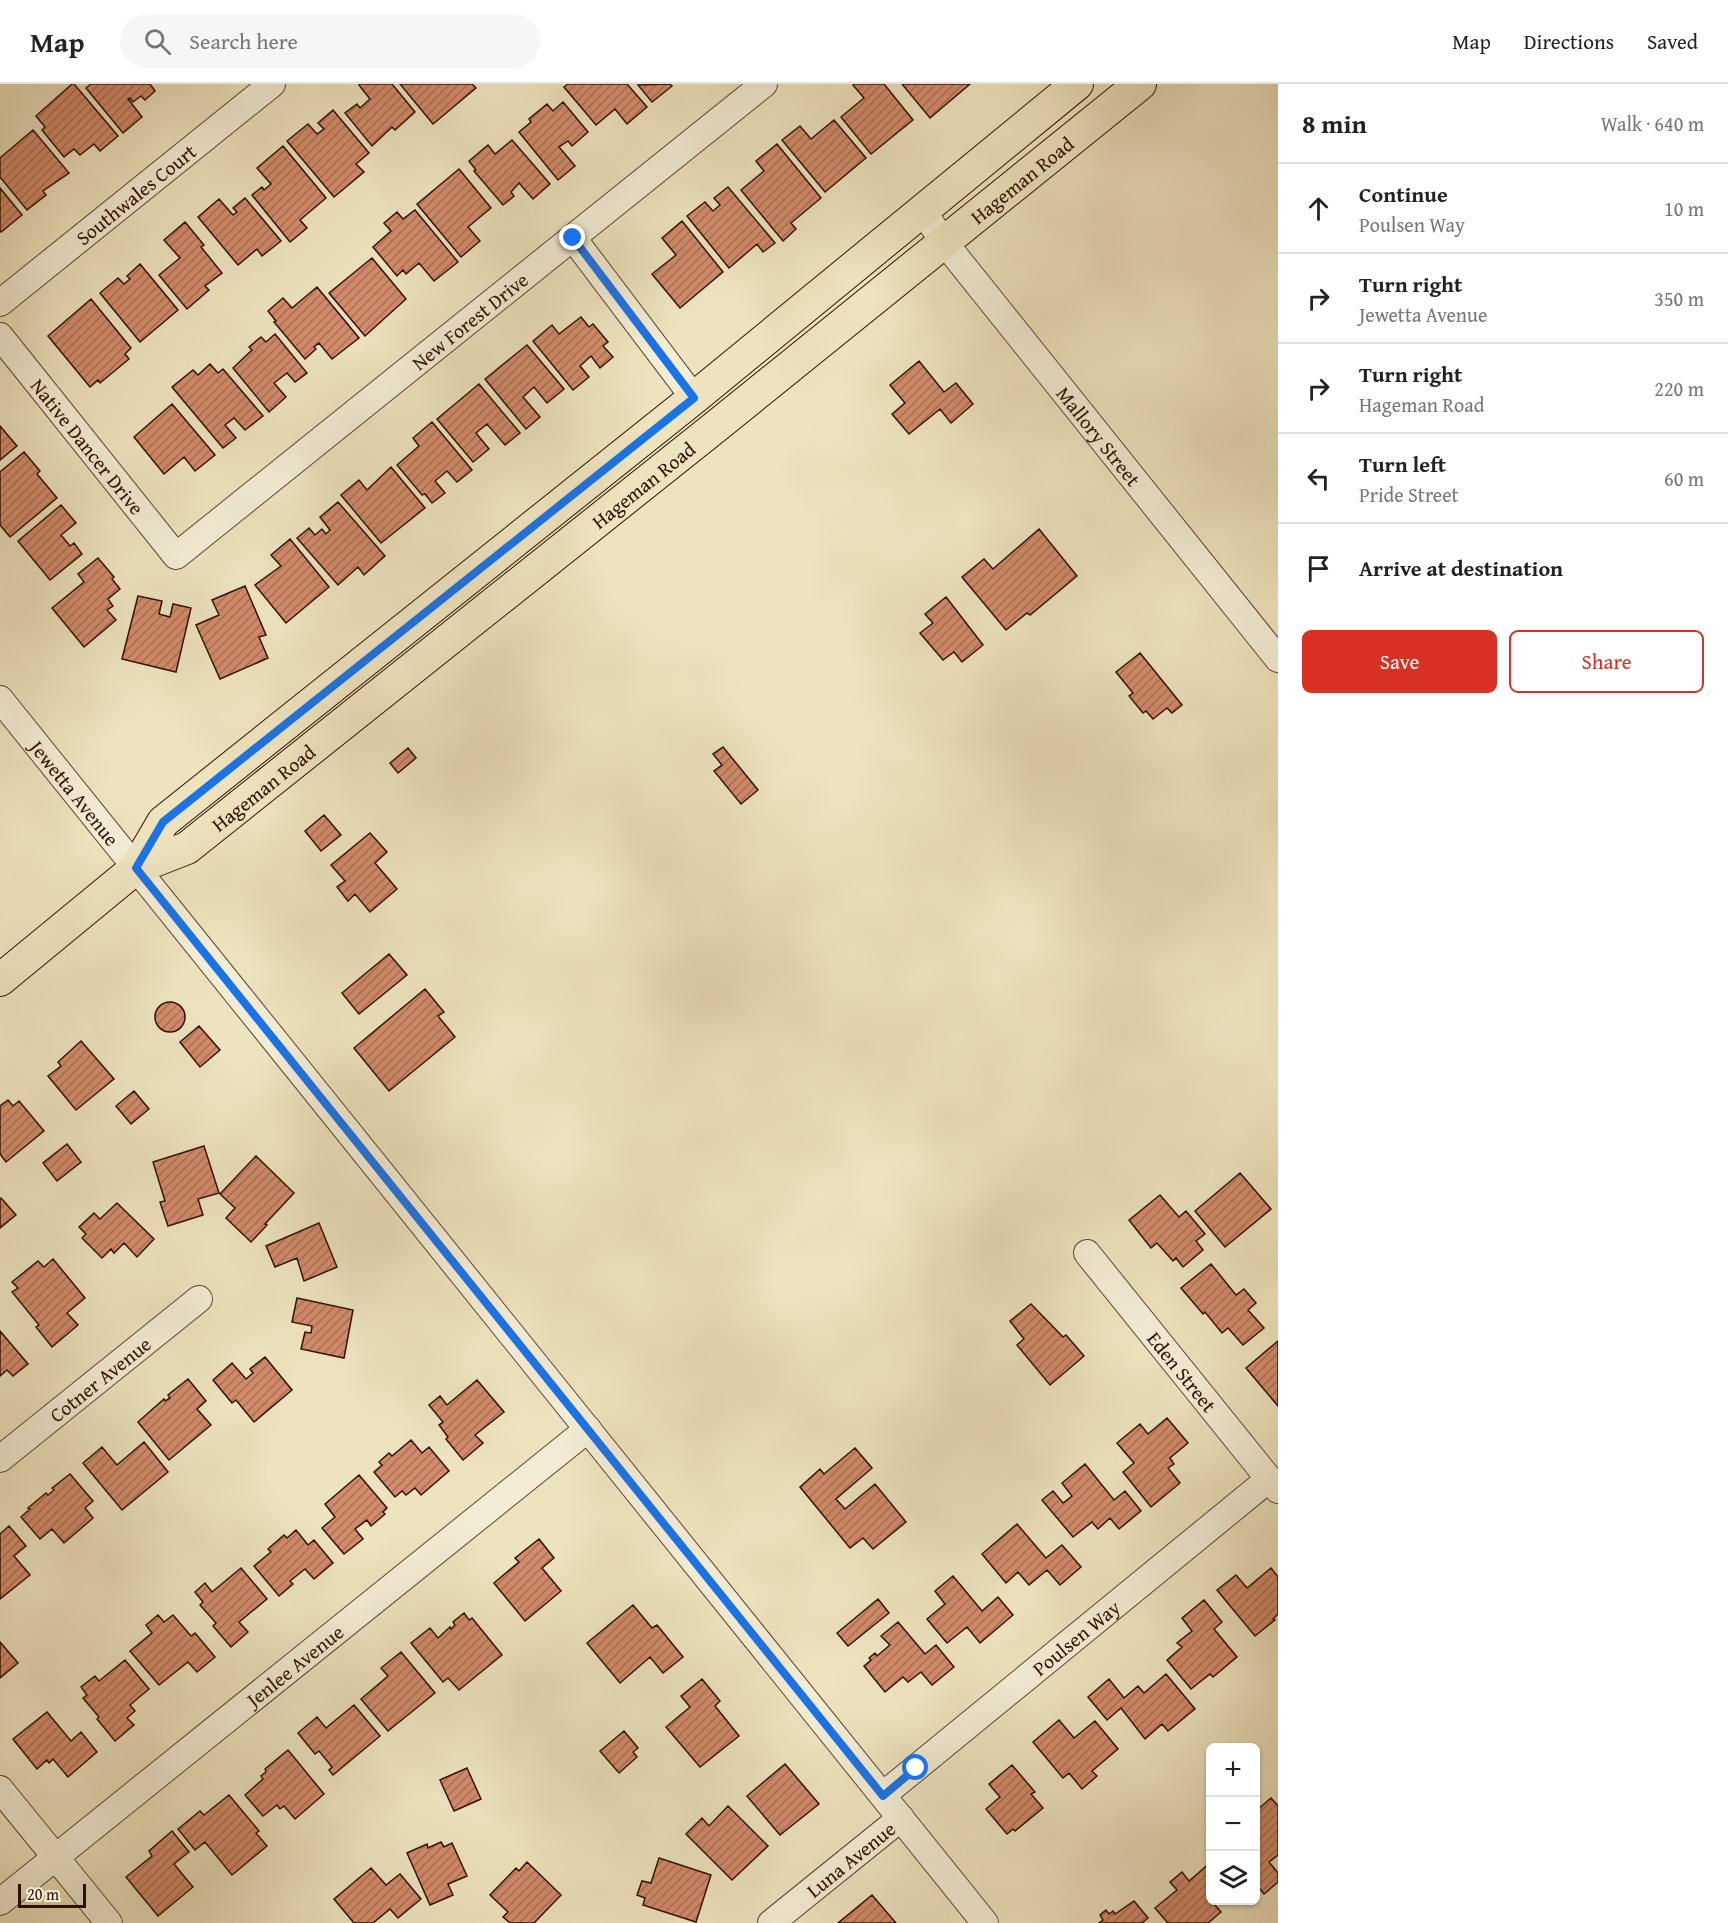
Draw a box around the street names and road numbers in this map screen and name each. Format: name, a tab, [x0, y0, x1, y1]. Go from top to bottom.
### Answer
street label: Hageman Road	[964, 129, 1080, 230]
street label: Southwales Court	[69, 136, 202, 251]
street label: New Forest Drive	[405, 265, 534, 376]
street label: Native Dancer Drive	[25, 372, 152, 520]
street label: Mallory Street	[1050, 380, 1148, 492]
street label: Hageman Road	[585, 434, 701, 535]
street label: Jewetta Avenue	[22, 731, 127, 852]
street label: Hageman Road	[205, 737, 321, 838]
street label: Eden Street	[1141, 1325, 1224, 1418]
street label: Cotner Avenue	[43, 1329, 157, 1429]
street label: Poulsen Way	[1025, 1592, 1126, 1682]
street label: Jenlee Avenue	[237, 1617, 349, 1715]
street label: Luna Avenue	[800, 1814, 901, 1904]

